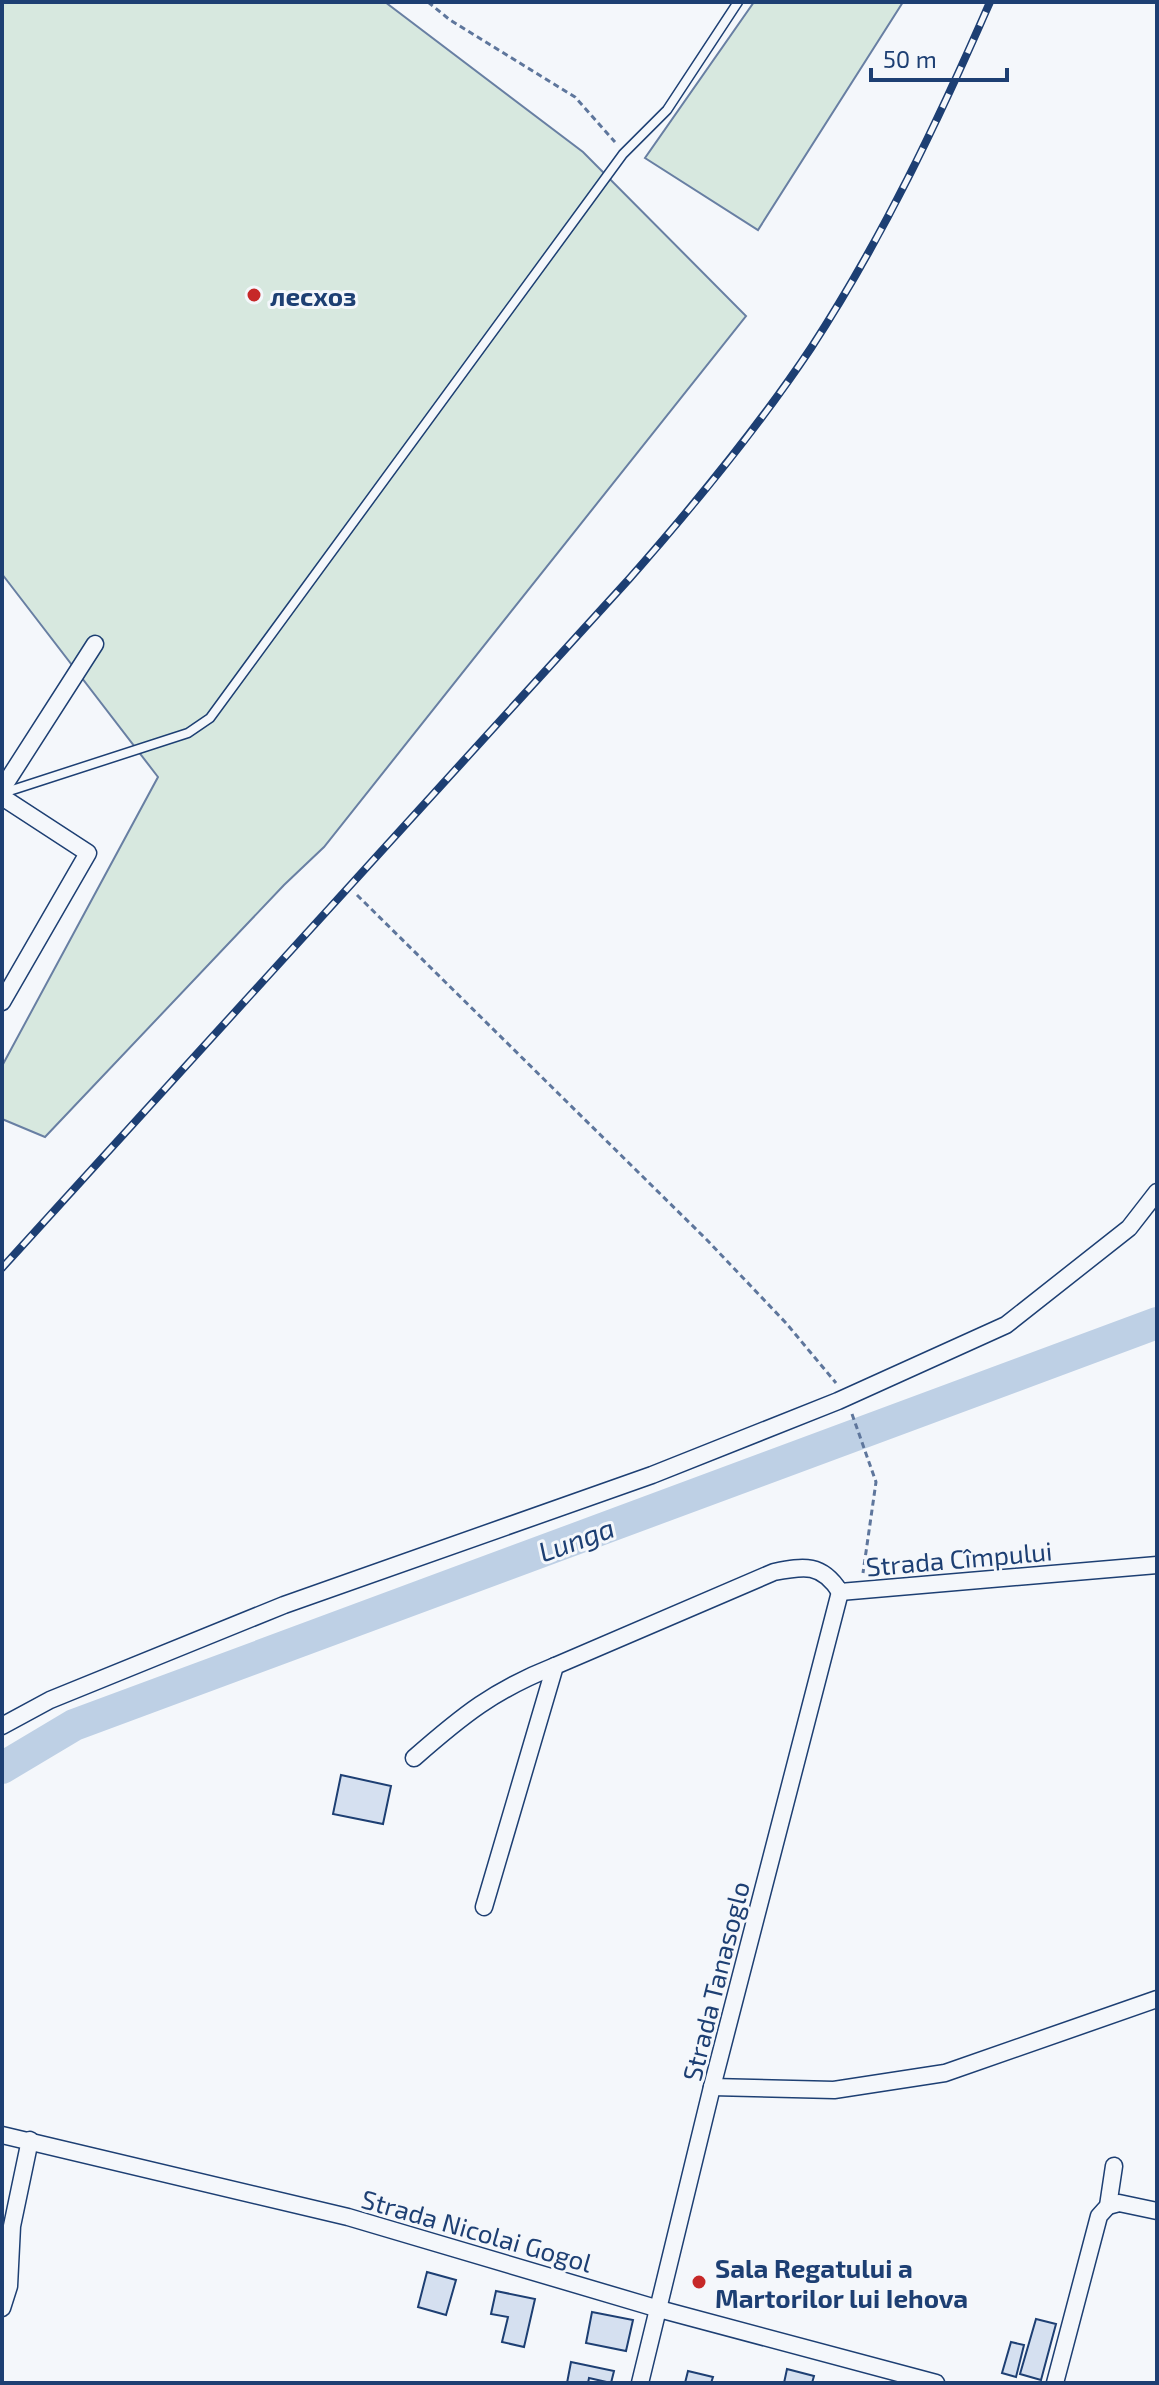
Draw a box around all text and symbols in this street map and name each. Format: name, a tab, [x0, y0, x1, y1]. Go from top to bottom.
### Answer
scale bar	[871, 32, 1007, 82]
text: 50 m	[883, 44, 937, 73]
place label: лесхоз	[270, 280, 356, 311]
marker: лесхоз	[245, 286, 263, 304]
water label: Lunga	[533, 1510, 619, 1568]
street label: Strada Cîmpului	[865, 1534, 1053, 1582]
street label: Strada Tanasoglo	[675, 1878, 755, 2084]
street label: Strada Nicolai Gogol	[358, 2182, 596, 2278]
place label: Sala Regatului a Martorilor lui Iehova	[715, 2252, 968, 2313]
marker: Sala Regatului a Martorilor lui Iehova	[690, 2273, 708, 2291]

